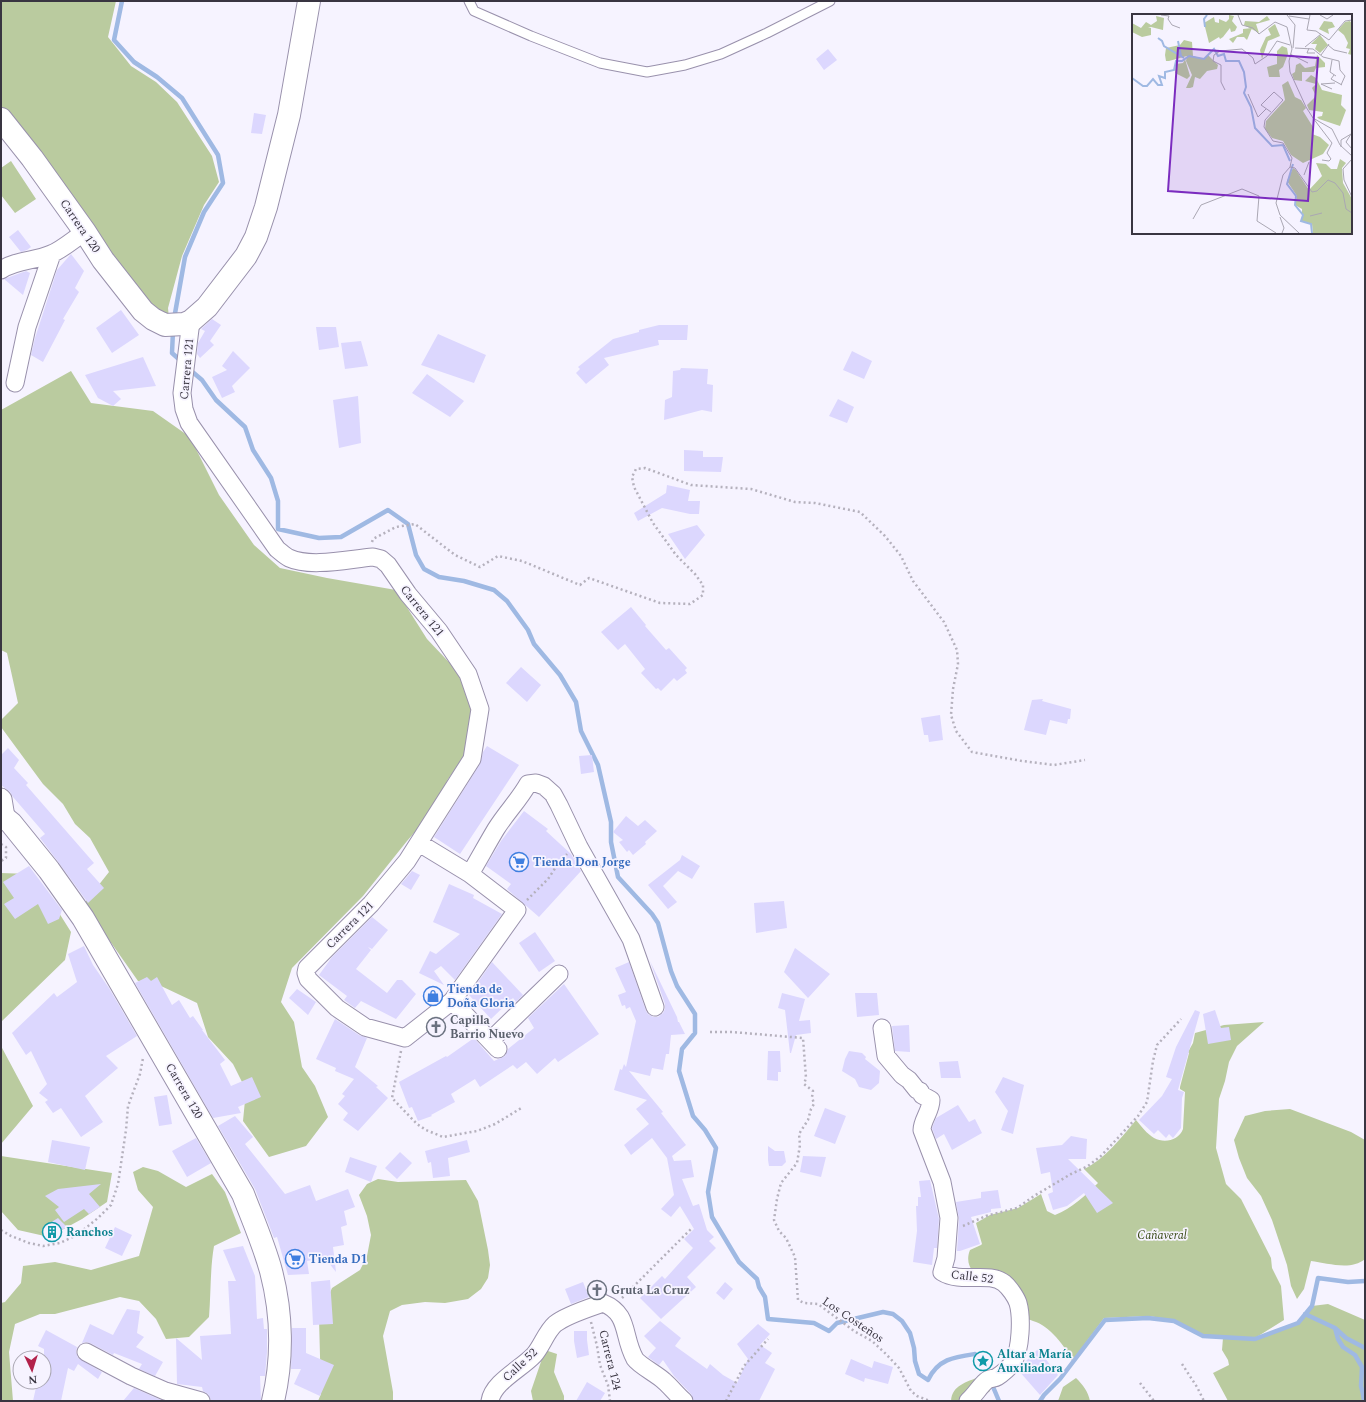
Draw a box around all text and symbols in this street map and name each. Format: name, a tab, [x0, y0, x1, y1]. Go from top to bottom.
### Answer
inset map	[1132, 14, 1352, 234]
street label: Carrera 120	[55, 195, 105, 257]
street label: Carrera 121	[175, 337, 199, 401]
street label: Carrera 121	[395, 581, 449, 641]
supermarket icon: Tienda Don Jorge	[508, 851, 530, 873]
place label: Tienda Don Jorge	[533, 853, 631, 872]
street label: Carrera 121	[321, 896, 379, 954]
place label: Tienda de Doña Gloria	[447, 980, 515, 1013]
shop icon: Tienda de Doña Gloria	[422, 985, 444, 1007]
place label: Capilla Barrio Nuevo	[450, 1011, 524, 1044]
church icon: Capilla Barrio Nuevo	[425, 1016, 447, 1038]
street label: Carrera 120	[160, 1060, 208, 1122]
building icon: Ranchos	[41, 1221, 63, 1243]
place label: Ranchos	[66, 1223, 113, 1242]
park label: Cañaveral	[1137, 1226, 1187, 1245]
supermarket icon: Tienda D1	[284, 1248, 306, 1270]
place label: Tienda D1	[309, 1250, 367, 1269]
street label: Calle 52	[950, 1265, 994, 1289]
church icon: Gruta La Cruz	[586, 1279, 608, 1301]
place label: Gruta La Cruz	[611, 1281, 690, 1300]
street label: Los Costeños	[818, 1292, 888, 1348]
street label: Carrera 124	[593, 1328, 627, 1392]
street label: Calle 52	[498, 1344, 542, 1386]
place label: Altar a María Auxiliadora	[997, 1345, 1072, 1378]
north arrow	[12, 1350, 52, 1390]
place icon: Altar a María Auxiliadora	[972, 1350, 994, 1372]
text: N	[28, 1371, 38, 1388]

